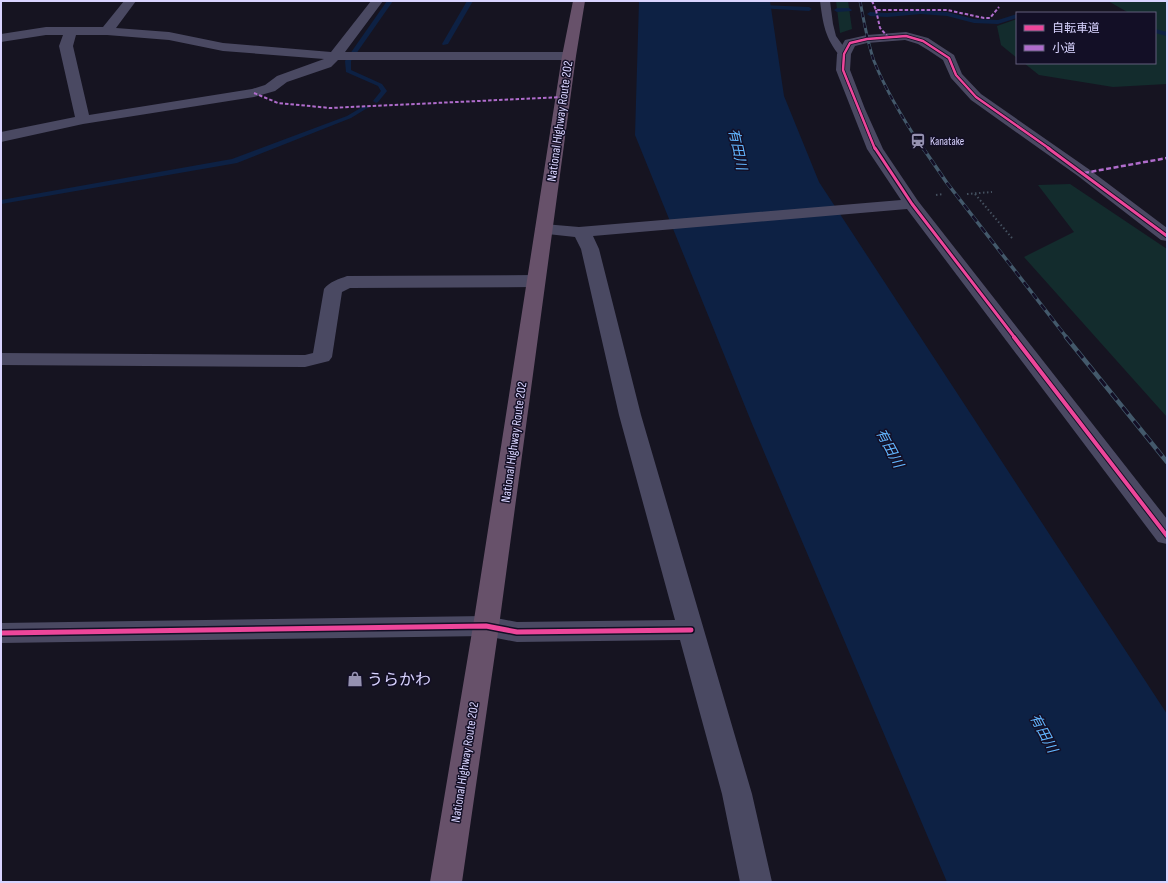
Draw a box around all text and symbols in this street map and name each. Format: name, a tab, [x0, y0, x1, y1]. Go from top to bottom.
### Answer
legend	[1016, 12, 1156, 64]
text: 自転車道	[1052, 21, 1100, 36]
text: 小道	[1052, 41, 1076, 56]
street label: National Highway Route 202	[544, 60, 576, 183]
water label: 有田川	[725, 127, 751, 173]
station icon: Kanatake	[909, 132, 927, 150]
place label: Kanatake	[930, 135, 964, 148]
street label: National Highway Route 202	[498, 381, 530, 504]
water label: 有田川	[872, 426, 908, 473]
shop icon: うらかわ	[346, 670, 364, 688]
place label: うらかわ	[367, 671, 431, 690]
street label: National Highway Route 202	[448, 701, 482, 824]
water label: 有田川	[1026, 711, 1062, 758]

